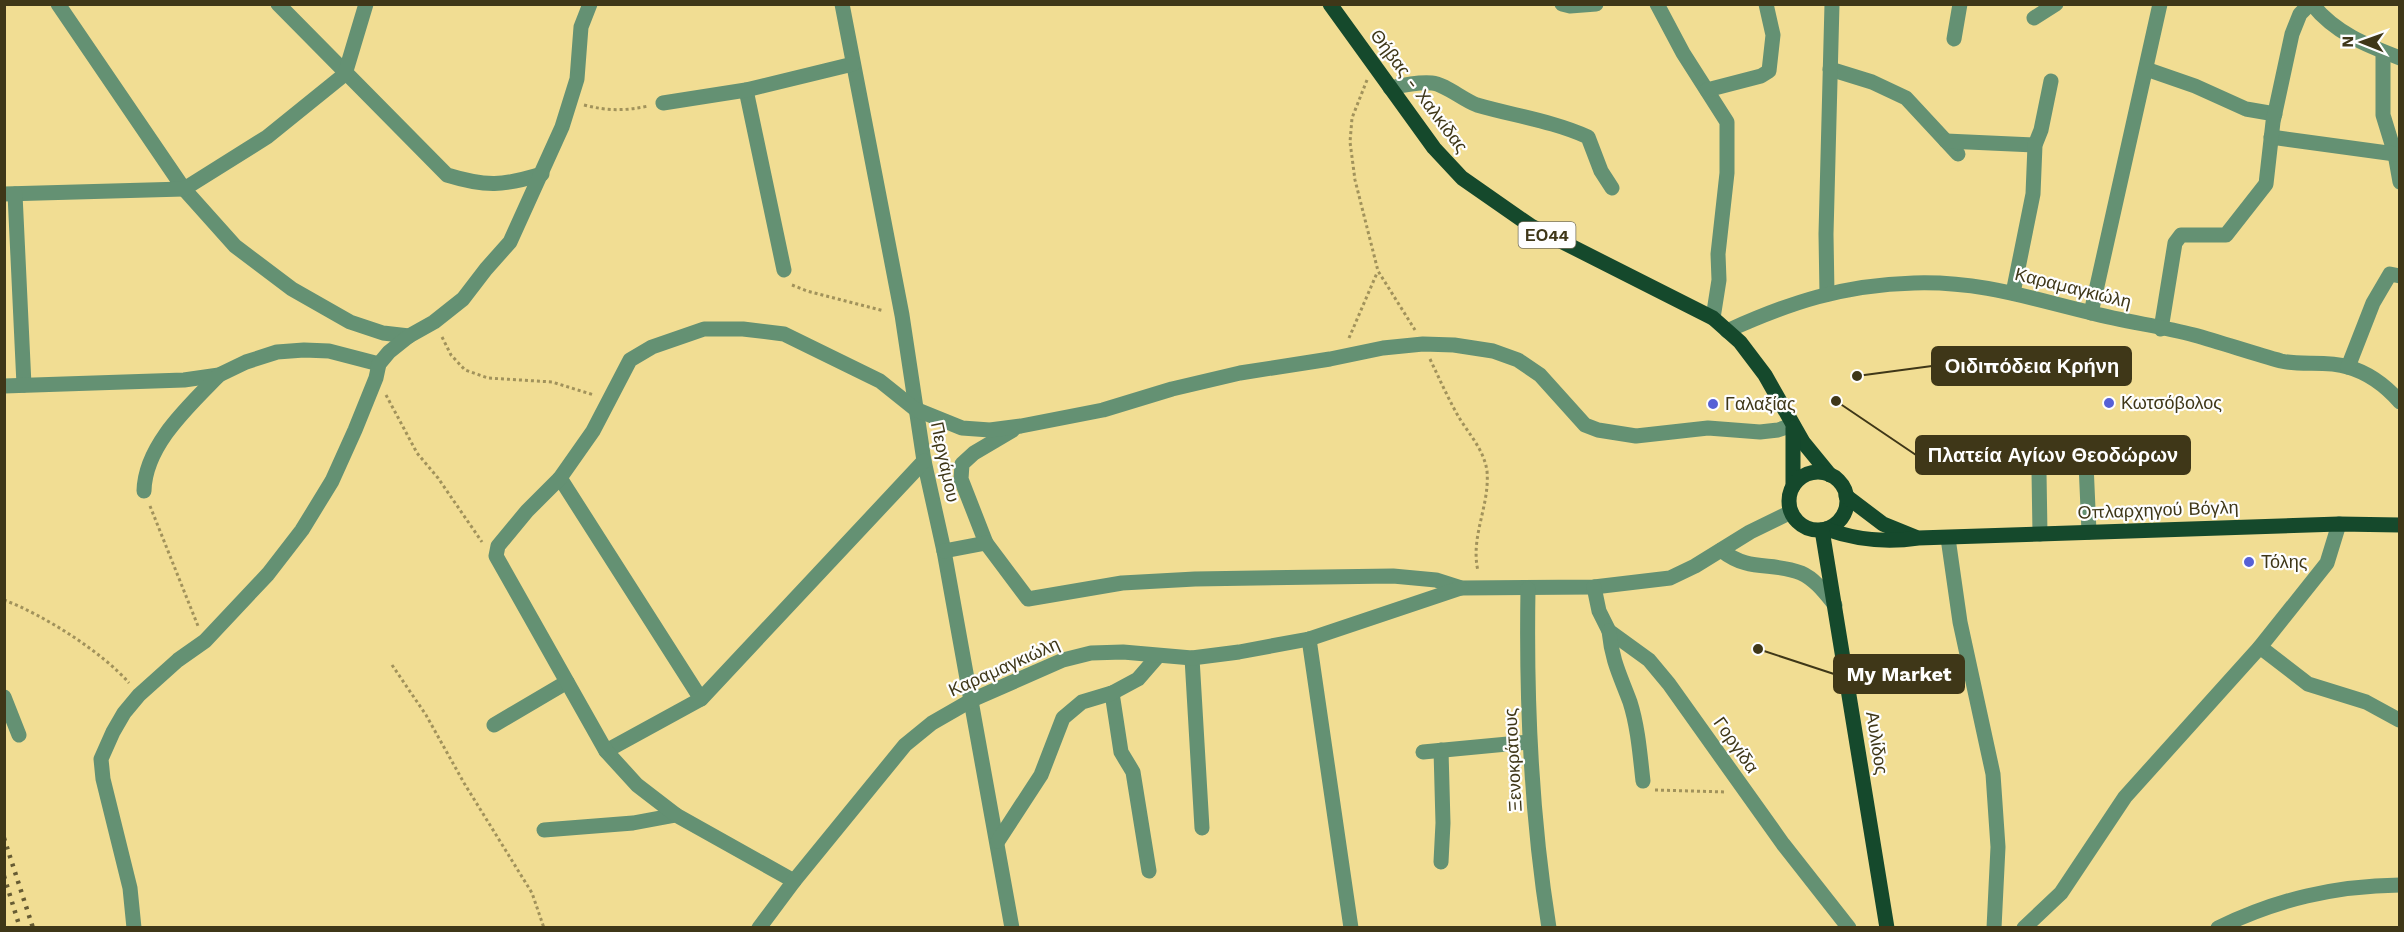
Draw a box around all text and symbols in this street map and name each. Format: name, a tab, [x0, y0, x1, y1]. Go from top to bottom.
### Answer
north arrow	[2332, 12, 2392, 72]
street label: Θήβας - Χαλκίδας	[1366, 25, 1473, 157]
text: N	[2338, 36, 2357, 48]
road number: ΕΟ44	[1518, 222, 1576, 248]
street label: Καραμαγκιώλη	[2013, 263, 2133, 312]
callout: Οιδιπόδεια Κρήνη	[1932, 347, 2131, 385]
text: Οιδιπόδεια Κρήνη	[1945, 354, 2119, 378]
place label: Κωτσόβολος	[2121, 392, 2222, 413]
place label: Γαλαξίας	[1725, 393, 1796, 414]
marker: Κωτσόβολος	[2102, 396, 2116, 410]
marker: Γαλαξίας	[1706, 397, 1720, 411]
street label: Περγάμου	[927, 420, 964, 504]
callout: Πλατεία Αγίων Θεοδώρων	[1916, 436, 2190, 474]
text: Πλατεία Αγίων Θεοδώρων	[1928, 443, 2178, 467]
street label: Οπλαρχηγού Βόγλη	[2077, 496, 2239, 523]
place label: Τόλης	[2261, 551, 2308, 572]
marker: Τόλης	[2242, 555, 2256, 569]
street label: Καραμαγκιώλη	[945, 633, 1063, 700]
callout: My Market	[1834, 655, 1964, 693]
text: My Market	[1846, 662, 1952, 686]
street label: Ξενοκράτους	[1499, 707, 1526, 812]
street label: Αυλίδος	[1862, 710, 1893, 776]
street label: Γοργίδα	[1710, 713, 1763, 777]

